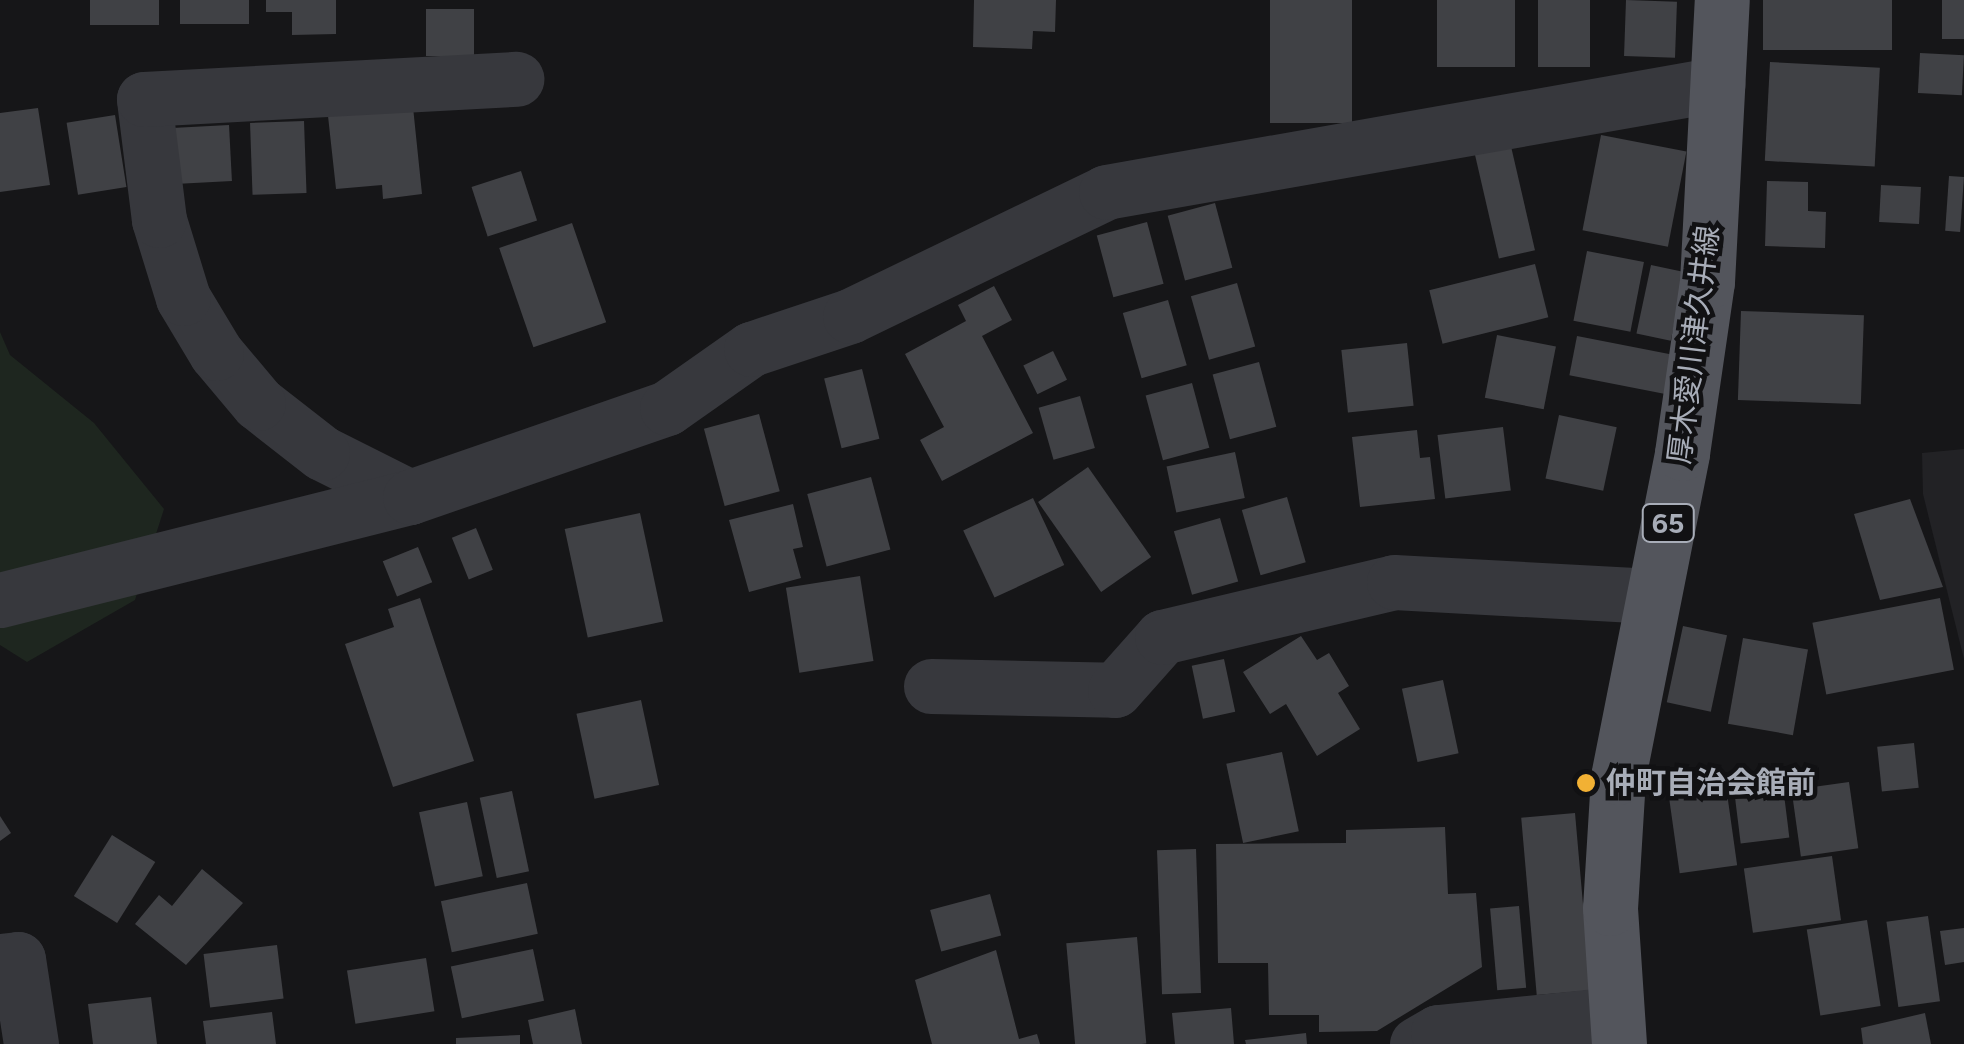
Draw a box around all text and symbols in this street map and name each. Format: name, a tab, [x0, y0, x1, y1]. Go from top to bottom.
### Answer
street label: 厚木愛川津久井線	[1662, 224, 1726, 466]
road number: 65	[1640, 500, 1696, 546]
place label: 仲町自治会館前	[1606, 765, 1816, 801]
marker: 仲町自治会館前	[1575, 772, 1597, 794]

